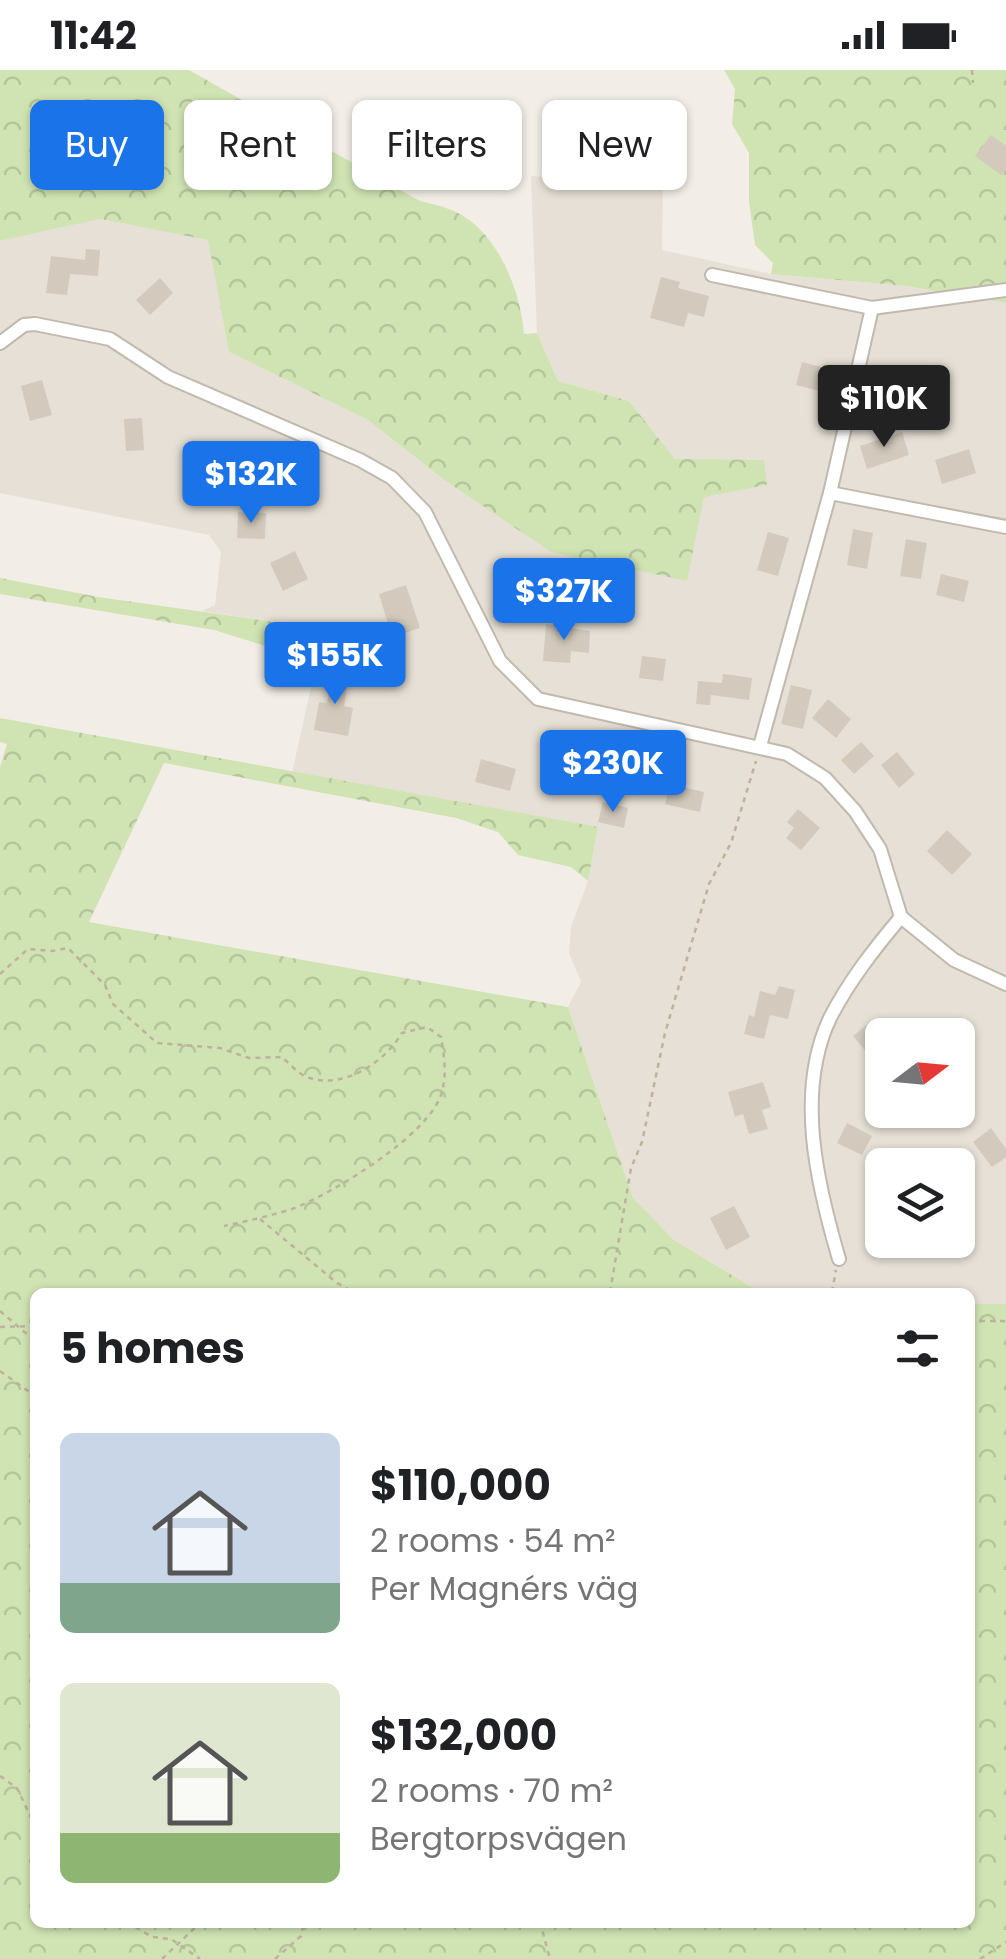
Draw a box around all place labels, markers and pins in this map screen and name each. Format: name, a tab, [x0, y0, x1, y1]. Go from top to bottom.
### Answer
pin: $110K	[814, 365, 954, 450]
pin: $132K	[181, 441, 321, 526]
pin: $327K	[494, 558, 634, 643]
pin: $155K	[265, 622, 405, 707]
pin: $230K	[543, 730, 683, 815]

